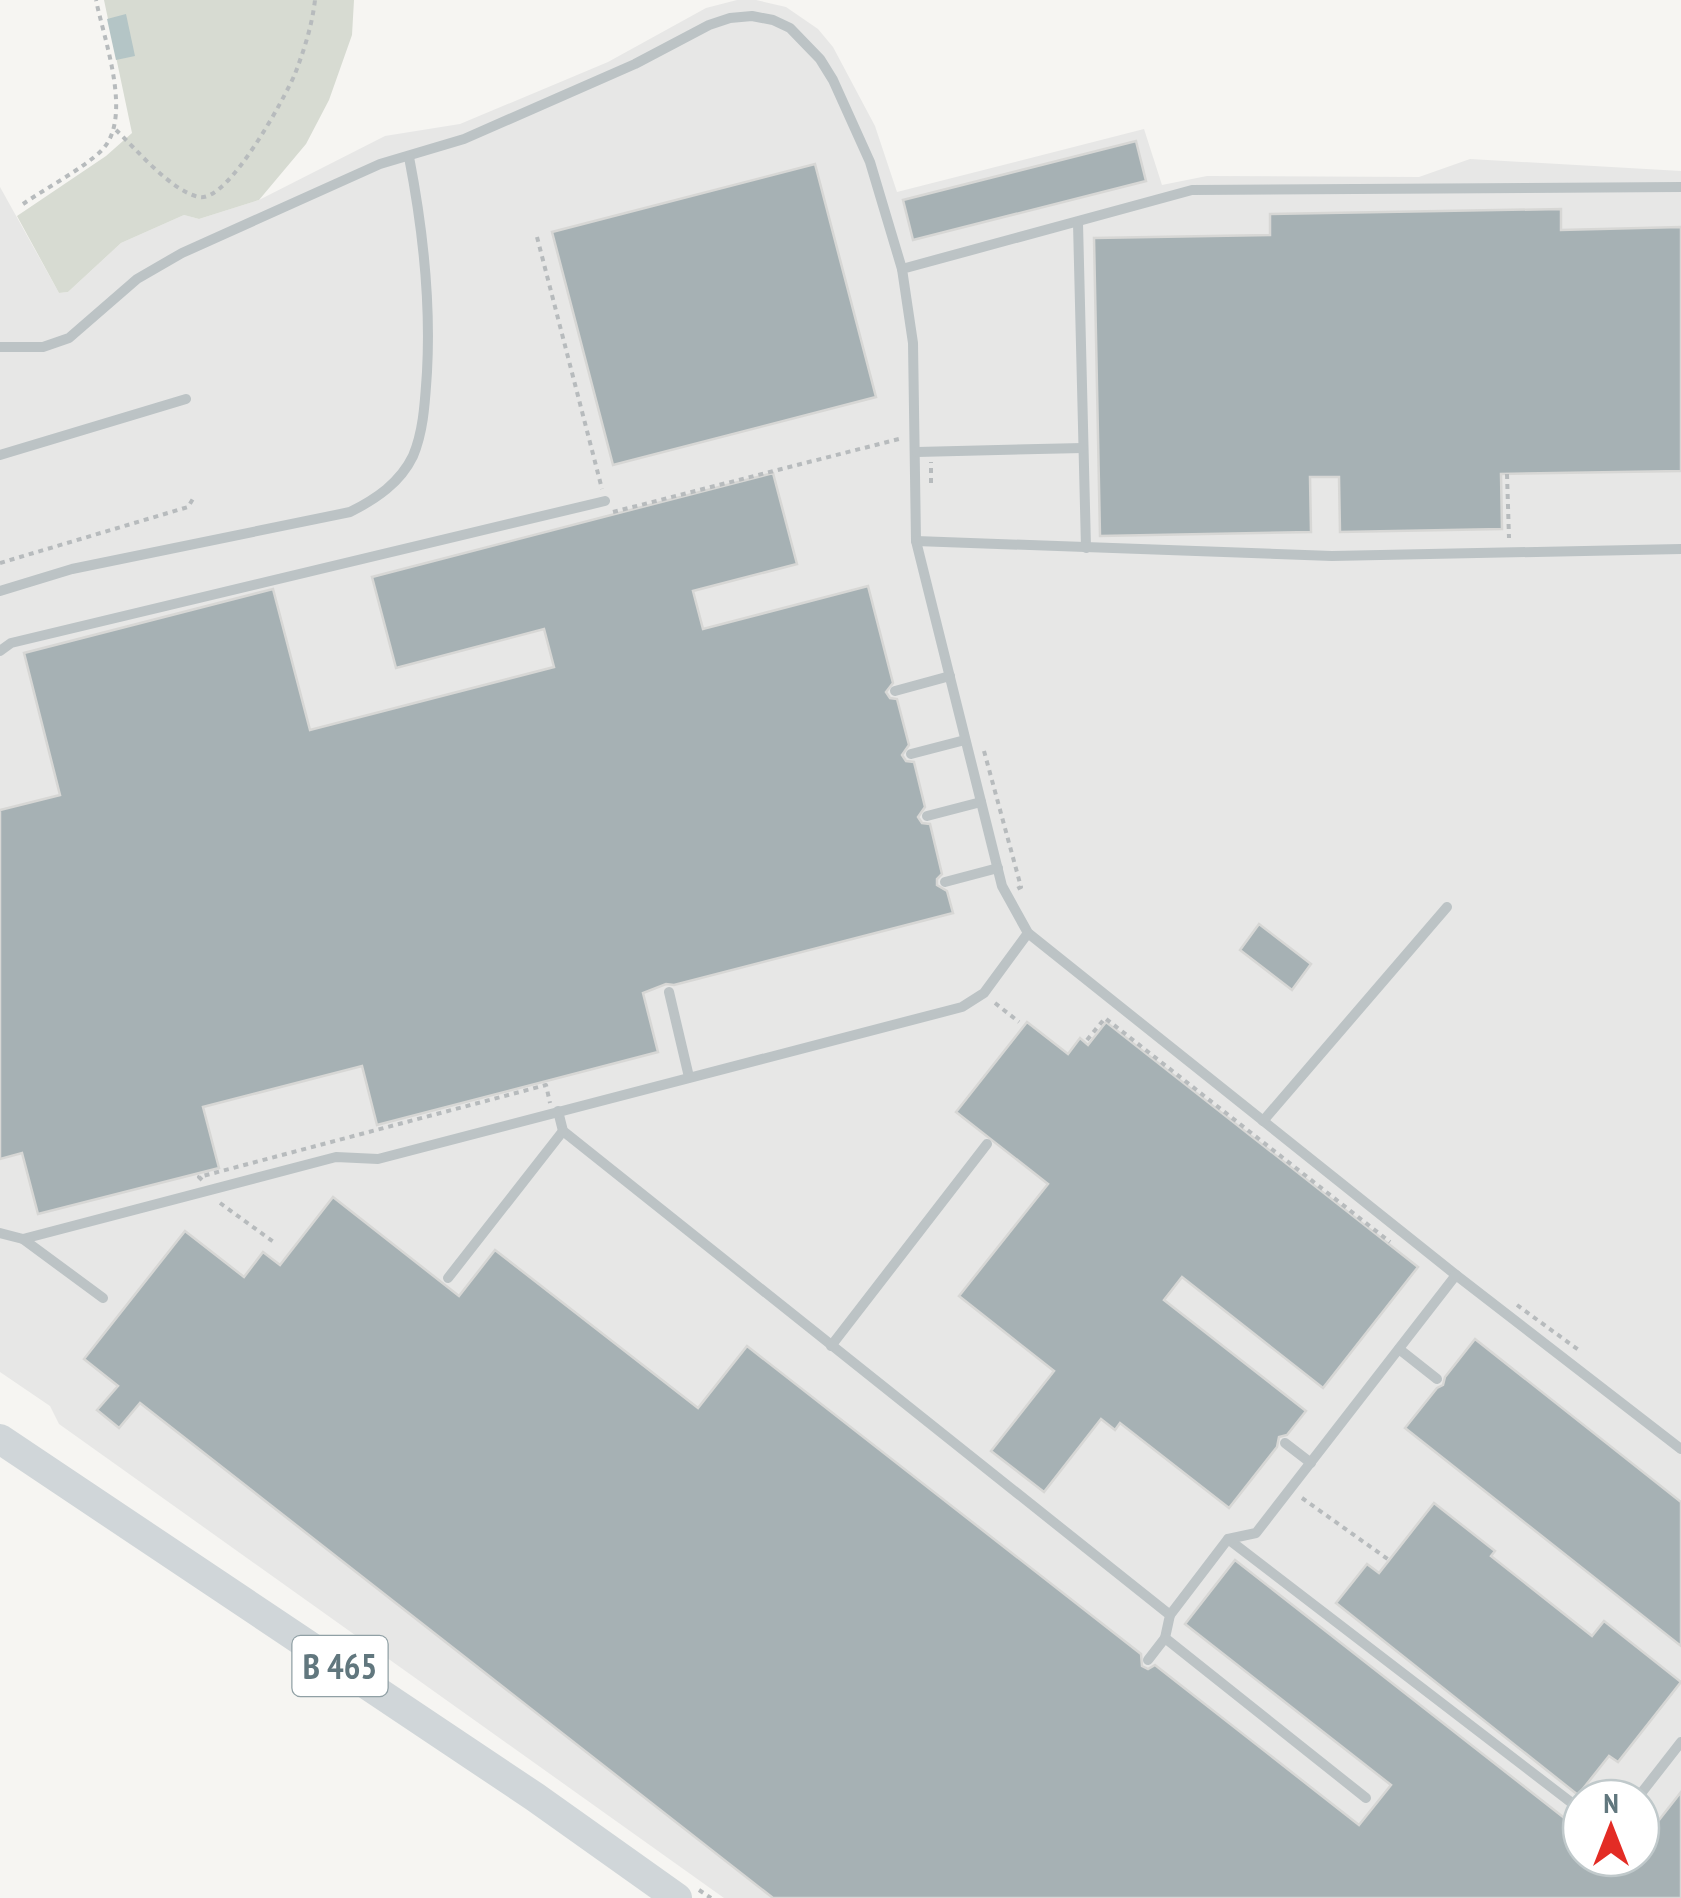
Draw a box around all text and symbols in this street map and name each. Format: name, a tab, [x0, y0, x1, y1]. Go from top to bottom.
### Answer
road number: B 465	[292, 1636, 388, 1696]
north arrow	[1561, 1778, 1661, 1878]
text: N	[1603, 1784, 1619, 1821]

